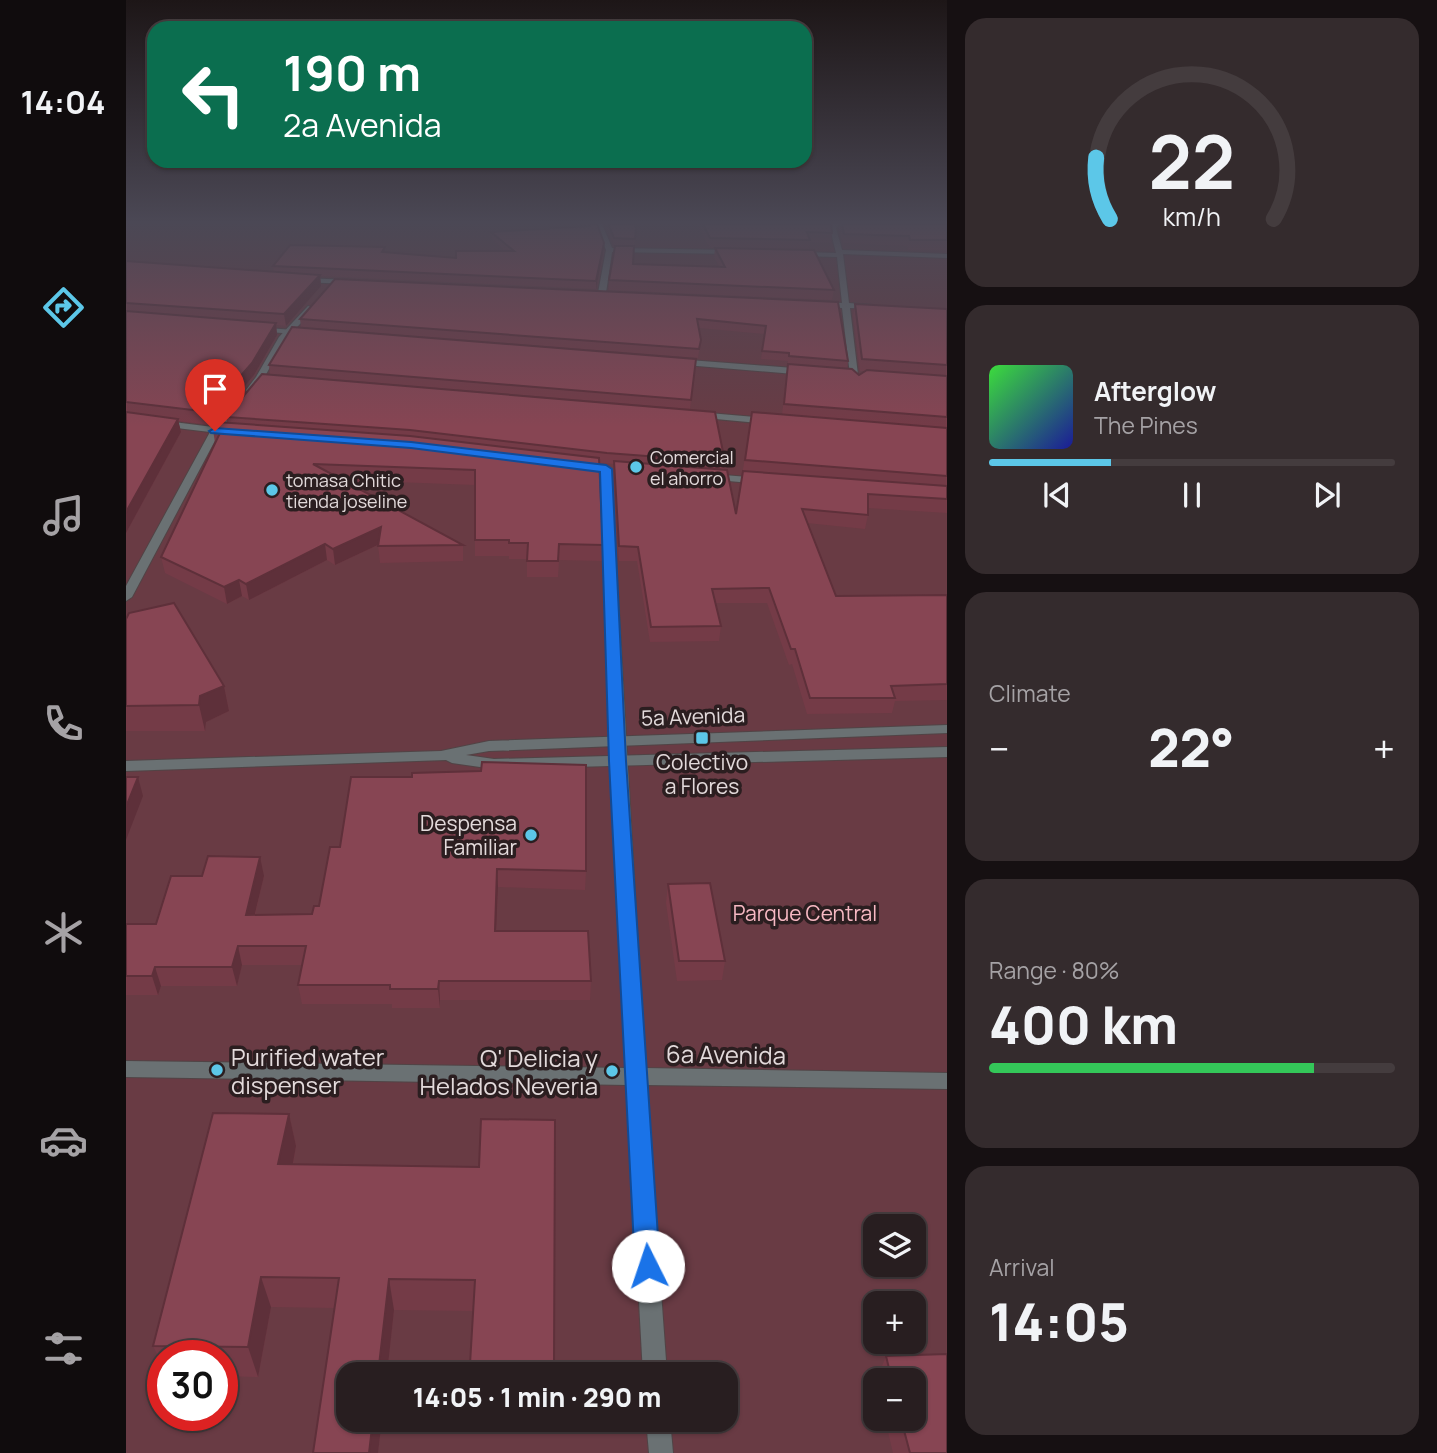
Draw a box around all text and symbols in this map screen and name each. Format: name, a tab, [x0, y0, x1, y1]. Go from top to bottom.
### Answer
text: 190 m	[283, 39, 421, 106]
icon: left	[168, 49, 259, 140]
text: 14:04	[21, 80, 105, 124]
text: 2a Avenida	[283, 103, 441, 147]
text: 22	[1149, 111, 1235, 211]
text: km/h	[1163, 198, 1221, 233]
icon: directions	[39, 283, 88, 332]
pin	[185, 359, 245, 431]
icon: arrive	[196, 370, 234, 408]
text: Afterglow	[1094, 373, 1216, 409]
text: The Pines	[1094, 409, 1198, 441]
place label: Comercial el ahorro	[650, 445, 734, 490]
marker: Comercial el ahorro	[628, 459, 644, 475]
place label: tomasa Chitic tienda joseline	[286, 468, 407, 513]
icon: previous	[1038, 476, 1076, 514]
icon: pause	[1173, 476, 1211, 514]
icon: next	[1308, 476, 1346, 514]
marker: tomasa Chitic tienda joseline	[264, 482, 280, 498]
icon: music	[39, 491, 88, 540]
text: Climate	[989, 677, 1071, 709]
icon: phone	[39, 699, 88, 748]
street label: 5a Avenida	[640, 700, 746, 732]
text: 22°	[1148, 712, 1234, 783]
text: −	[989, 722, 1010, 774]
text: +	[1373, 722, 1395, 774]
marker: Colectivo a Flores	[694, 730, 710, 746]
place label: Colectivo a Flores	[656, 748, 748, 800]
place label: Despensa Familiar	[420, 809, 517, 861]
marker: Despensa Familiar	[523, 827, 539, 843]
park label: Parque Central	[733, 899, 877, 927]
icon: climate	[39, 908, 88, 957]
text: Range · 80%	[989, 954, 1120, 986]
text: 400 km	[989, 989, 1178, 1060]
street label: 6a Avenida	[666, 1036, 786, 1072]
place label: Purified water dispenser	[231, 1040, 385, 1101]
place label: Q' Delicia y Helados Neveria	[420, 1041, 598, 1102]
marker: Purified water dispenser	[209, 1062, 225, 1078]
marker: Q' Delicia y Helados Neveria	[604, 1063, 620, 1079]
icon: car	[39, 1116, 88, 1165]
map controls	[863, 1214, 926, 1431]
button: layers	[863, 1214, 926, 1277]
position arrow	[611, 1229, 685, 1303]
text: Arrival	[989, 1251, 1055, 1283]
text: 14:05	[989, 1286, 1129, 1357]
button: +	[863, 1291, 926, 1354]
icon: filters	[39, 1324, 88, 1373]
speed limit sign: 30	[147, 1340, 238, 1431]
button: −	[863, 1368, 926, 1431]
text: 14:05 · 1 min · 290 m	[413, 1379, 661, 1415]

